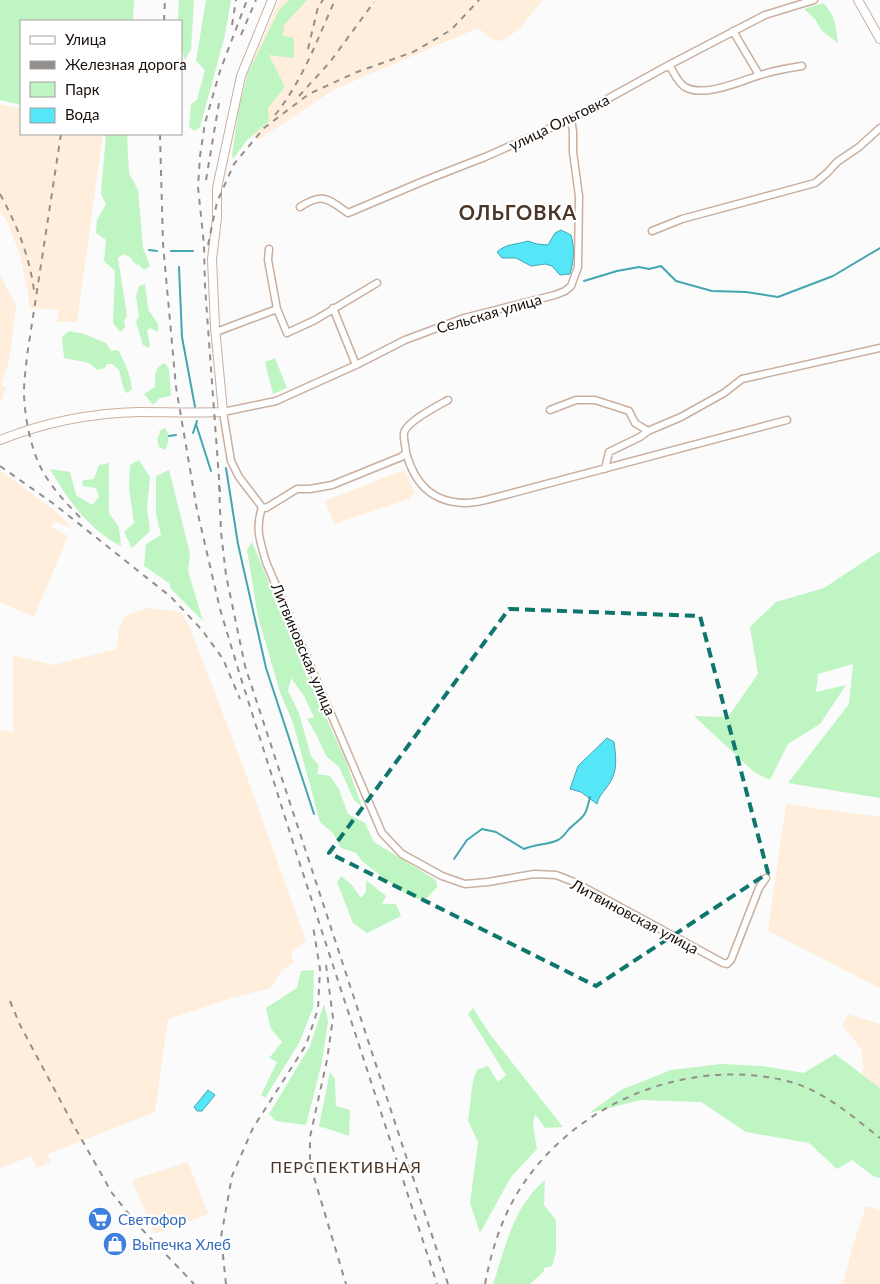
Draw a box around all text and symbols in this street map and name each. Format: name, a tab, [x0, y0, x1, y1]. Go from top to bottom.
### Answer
legend	[20, 20, 182, 135]
text: Улица	[65, 30, 106, 48]
text: Железная дорога	[65, 55, 187, 73]
text: Парк	[65, 80, 100, 98]
street label: улица Ольговка	[506, 90, 612, 154]
text: Вода	[65, 105, 100, 123]
district label: ОЛЬГОВКА	[459, 200, 577, 224]
street label: Сельская улица	[434, 289, 544, 337]
street label: Литвиновская улица	[268, 579, 340, 718]
street label: Литвиновская улица	[567, 874, 702, 957]
district label: ПЕРСПЕКТИВНАЯ	[270, 1157, 422, 1176]
supermarket icon: Светофор	[87, 1206, 113, 1232]
place label: Светофор	[118, 1210, 187, 1228]
shop icon: Выпечка Хлеб	[102, 1231, 128, 1257]
place label: Выпечка Хлеб	[132, 1235, 231, 1253]

